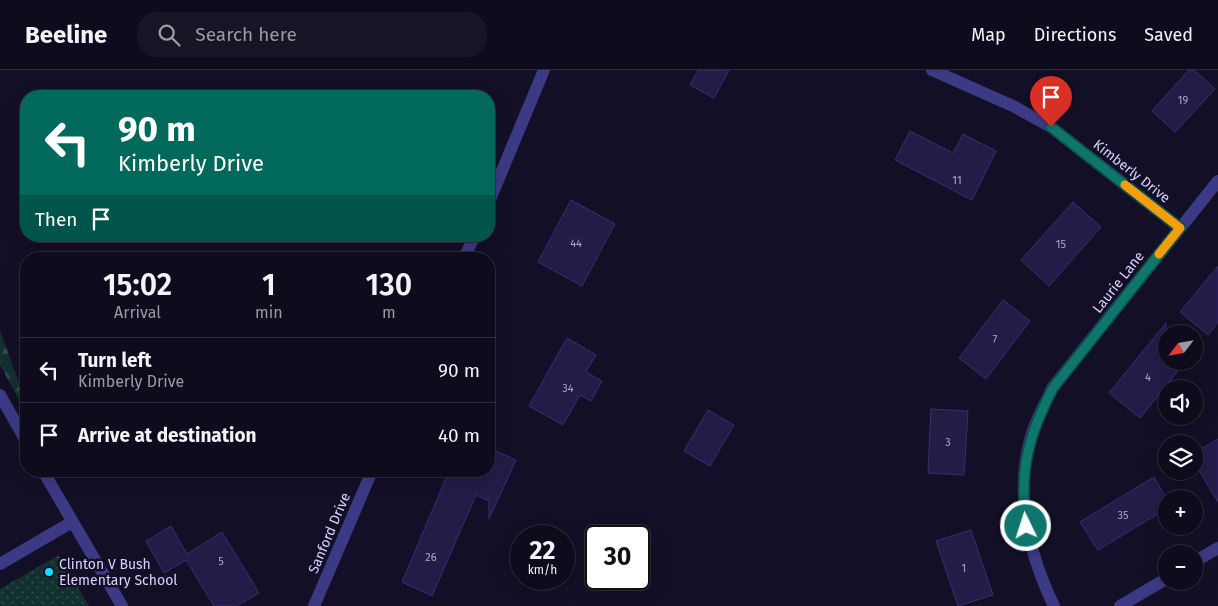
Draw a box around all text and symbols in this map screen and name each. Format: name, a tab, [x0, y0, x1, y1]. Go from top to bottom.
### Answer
search box	[137, 12, 487, 57]
text: Beeline	[25, 21, 107, 49]
icon: search	[155, 21, 183, 49]
text: Search here	[195, 23, 297, 46]
text: Map	[971, 24, 1006, 46]
text: Directions	[1034, 24, 1116, 46]
text: Saved	[1144, 24, 1193, 46]
pin	[1030, 76, 1072, 127]
icon: arrive	[1037, 83, 1065, 111]
house number: 19	[1178, 94, 1188, 107]
text: 90 m	[118, 108, 196, 150]
icon: left	[35, 110, 100, 175]
street label: Kimberly Drive	[1090, 136, 1174, 207]
text: Kimberly Drive	[118, 150, 264, 177]
house number: 11	[952, 174, 962, 187]
icon: arrive	[87, 205, 115, 233]
text: Then	[35, 208, 77, 231]
house number: 44	[570, 237, 582, 250]
house number: 15	[1056, 238, 1067, 251]
street label: Laurie Lane	[1089, 248, 1148, 317]
text: 15:02	[103, 267, 172, 303]
text: 1	[262, 267, 276, 303]
text: 130	[366, 267, 412, 303]
text: Arrival	[114, 303, 161, 322]
text: min	[255, 303, 283, 322]
text: m	[382, 303, 396, 322]
north arrow	[1158, 325, 1202, 370]
map controls	[1158, 325, 1203, 590]
house number: 7	[993, 333, 998, 346]
text: Turn left	[78, 349, 152, 372]
icon: left	[35, 356, 63, 384]
text: 90 m	[438, 359, 480, 382]
house number: 4	[1145, 371, 1151, 384]
text: Kimberly Drive	[78, 372, 184, 391]
button: sound	[1158, 380, 1203, 425]
house number: 34	[562, 382, 574, 395]
icon: arrive	[35, 421, 63, 449]
text: Arrive at destination	[78, 424, 257, 447]
text: 40 m	[438, 424, 480, 447]
button: layers	[1158, 435, 1203, 480]
house number: 3	[945, 436, 951, 449]
street label: Sanford Drive	[305, 490, 354, 576]
button: +	[1158, 490, 1203, 535]
position arrow	[999, 499, 1051, 551]
house number: 35	[1118, 509, 1129, 522]
speed limit sign: 30	[585, 525, 650, 590]
text: 22	[530, 536, 555, 566]
button: −	[1158, 545, 1203, 590]
house number: 26	[425, 551, 437, 564]
house number: 5	[218, 555, 224, 568]
place label: Clinton V Bush Elementary School	[59, 556, 177, 589]
house number: 1	[962, 562, 966, 575]
text: km/h	[528, 563, 557, 577]
marker: Clinton V Bush Elementary School	[43, 566, 55, 578]

